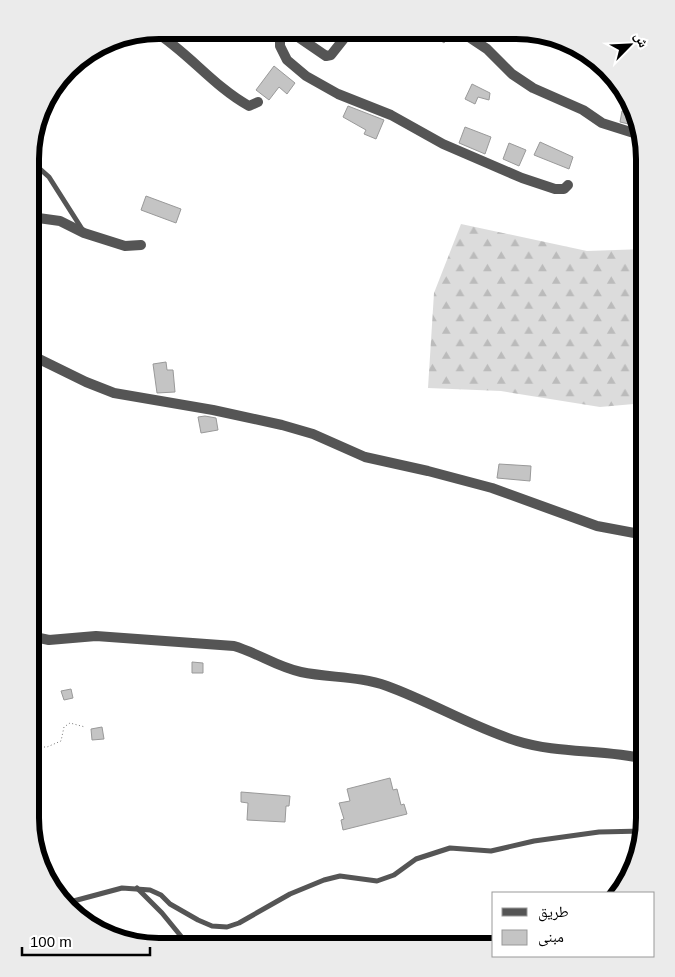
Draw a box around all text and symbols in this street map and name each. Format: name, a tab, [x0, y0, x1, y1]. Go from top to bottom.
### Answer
north arrow	[605, 20, 655, 70]
text: ش	[631, 30, 652, 50]
legend	[492, 892, 655, 957]
text: طريق	[538, 903, 569, 922]
scale bar	[22, 924, 150, 956]
text: مبنى	[538, 928, 564, 947]
text: 100 m	[30, 933, 72, 950]

